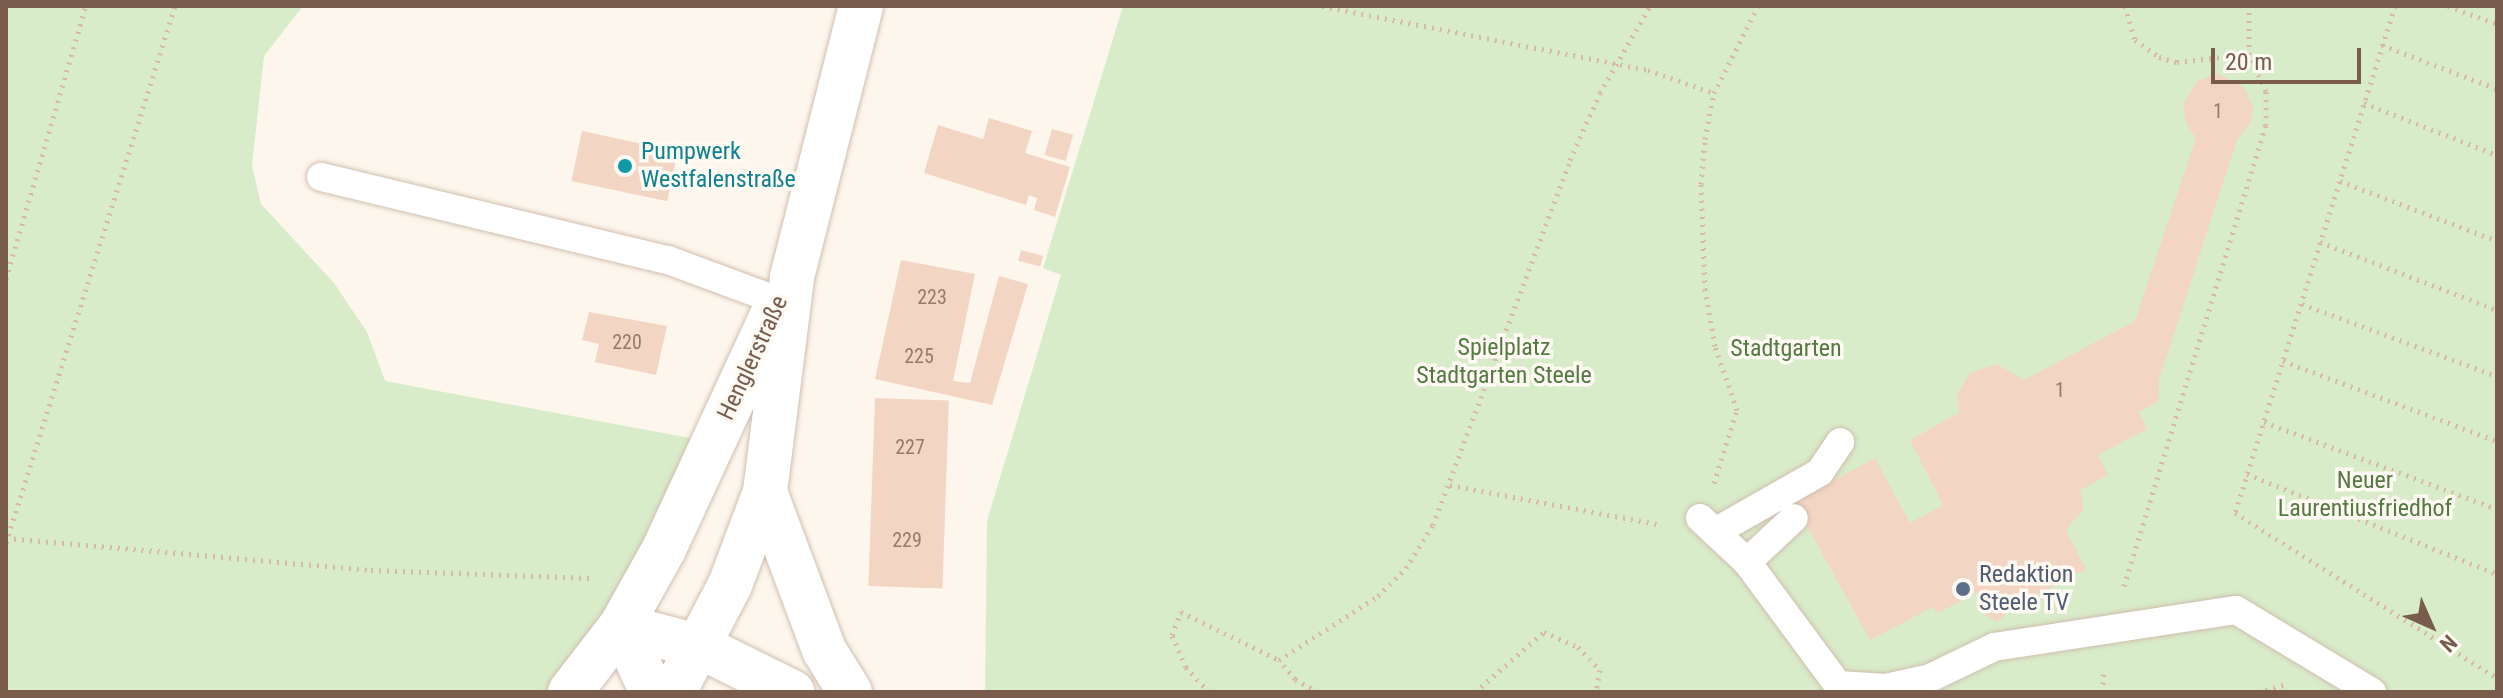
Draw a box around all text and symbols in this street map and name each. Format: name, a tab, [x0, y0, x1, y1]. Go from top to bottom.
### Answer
scale bar	[2215, 32, 2365, 82]
text: 20 m	[2225, 48, 2272, 76]
house number: 1	[2213, 99, 2223, 123]
place label: Pumpwerk Westfalenstraße	[641, 138, 796, 194]
marker: Pumpwerk Westfalenstraße	[616, 157, 634, 175]
house number: 223	[917, 285, 947, 309]
street label: Henglerstraße	[712, 291, 794, 425]
house number: 220	[612, 330, 642, 354]
park label: Spielplatz Stadtgarten Steele	[1416, 334, 1592, 390]
park label: Stadtgarten	[1730, 335, 1842, 363]
house number: 225	[904, 344, 934, 368]
house number: 1	[2055, 378, 2065, 402]
house number: 227	[895, 435, 925, 459]
park label: Neuer Laurentiusfriedhof	[2278, 467, 2452, 523]
house number: 229	[892, 528, 922, 552]
place label: Redaktion Steele TV	[1979, 561, 2073, 617]
marker: Redaktion Steele TV	[1954, 580, 1972, 598]
north arrow	[2391, 586, 2471, 666]
text: N	[2435, 630, 2462, 657]

